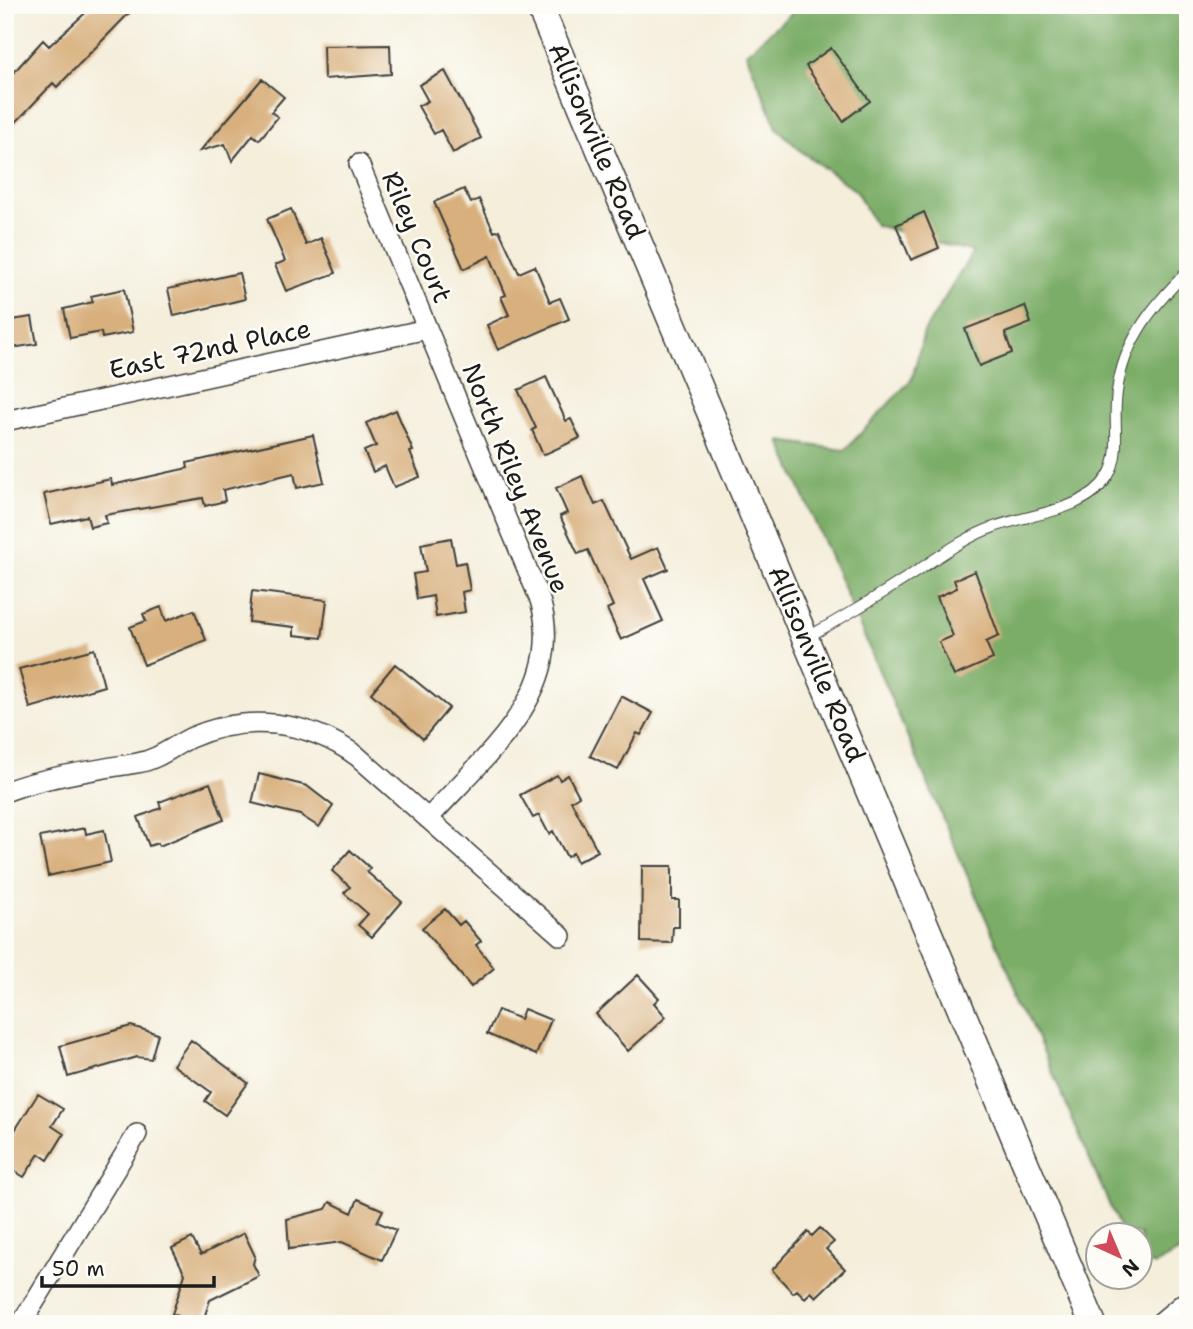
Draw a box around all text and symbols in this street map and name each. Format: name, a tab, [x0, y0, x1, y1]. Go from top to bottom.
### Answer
street label: Allisonville Road	[540, 37, 655, 244]
street label: Riley Court	[374, 166, 461, 308]
street label: East 72nd Place	[106, 310, 314, 387]
street label: North Riley Avenue	[454, 358, 579, 598]
street label: Allisonville Road	[760, 560, 875, 767]
north arrow	[1084, 1220, 1154, 1290]
scale bar	[42, 1245, 214, 1289]
text: N	[1116, 1254, 1145, 1282]
text: 50 m	[52, 1255, 105, 1283]

